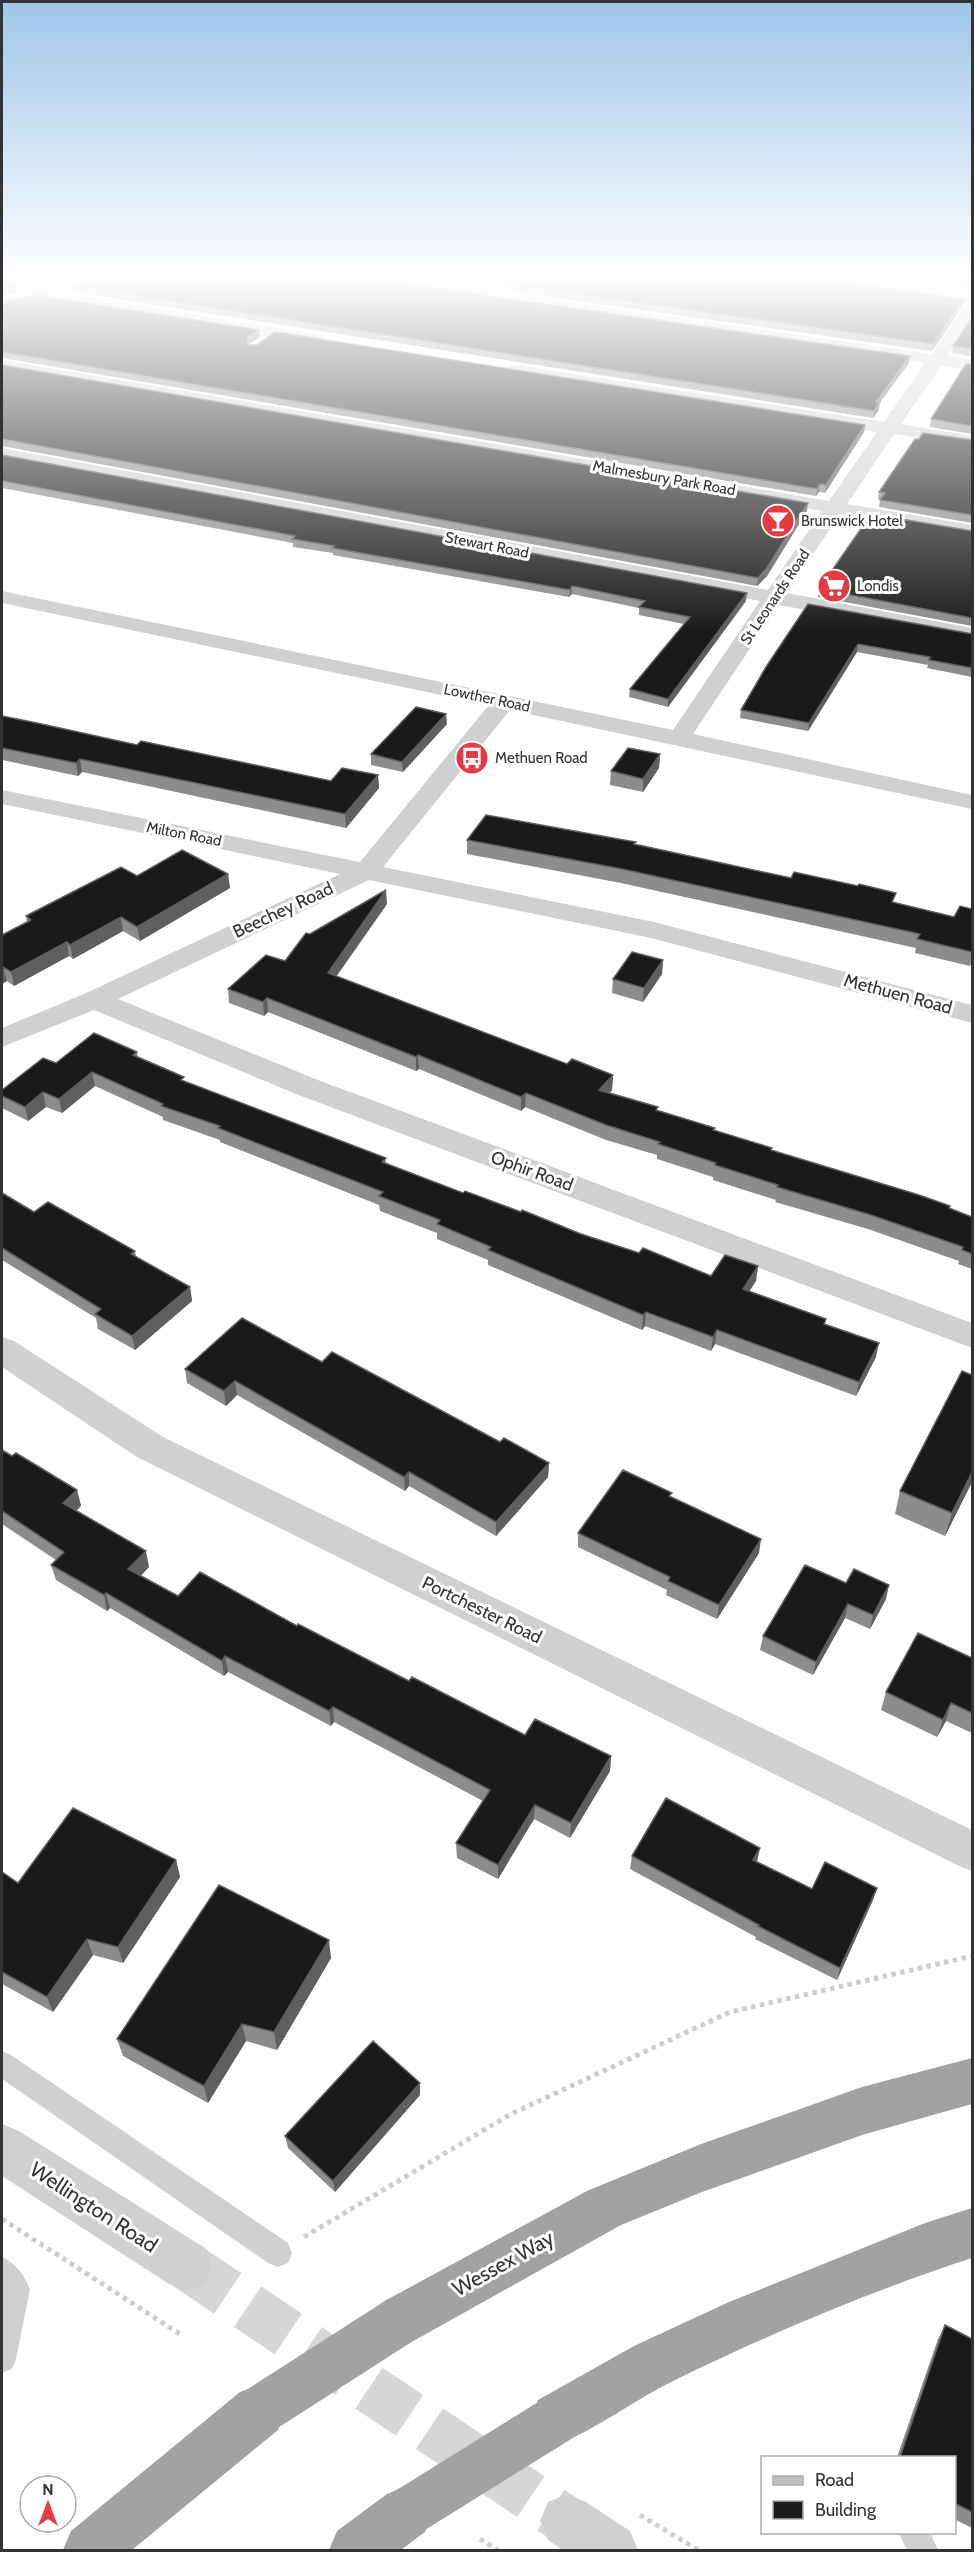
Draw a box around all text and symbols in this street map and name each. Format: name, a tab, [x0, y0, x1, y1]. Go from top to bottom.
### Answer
street label: Malmesbury Park Road	[591, 457, 737, 499]
bar icon: Brunswick Hotel	[760, 503, 796, 539]
place label: Brunswick Hotel	[801, 512, 903, 530]
street label: Stewart Road	[444, 528, 530, 562]
street label: St Leonards Road	[737, 546, 813, 648]
supermarket icon: Londis	[816, 568, 852, 604]
place label: Londis	[857, 577, 899, 595]
street label: Lowther Road	[442, 680, 532, 716]
bus stop icon: Methuen Road	[454, 740, 490, 776]
place label: Methuen Road	[495, 749, 588, 767]
street label: Milton Road	[145, 818, 223, 850]
street label: Beechey Road	[229, 877, 337, 943]
street label: Methuen Road	[841, 969, 955, 1019]
street label: Ophir Road	[488, 1146, 576, 1196]
street label: Portchester Road	[419, 1572, 545, 1648]
street label: Wellington Road	[26, 2157, 162, 2257]
street label: Wessex Way	[448, 2225, 558, 2301]
legend	[761, 2456, 956, 2534]
text: Road	[815, 2469, 854, 2491]
north arrow	[18, 2474, 78, 2534]
text: N	[42, 2480, 54, 2499]
text: Building	[815, 2499, 877, 2521]

